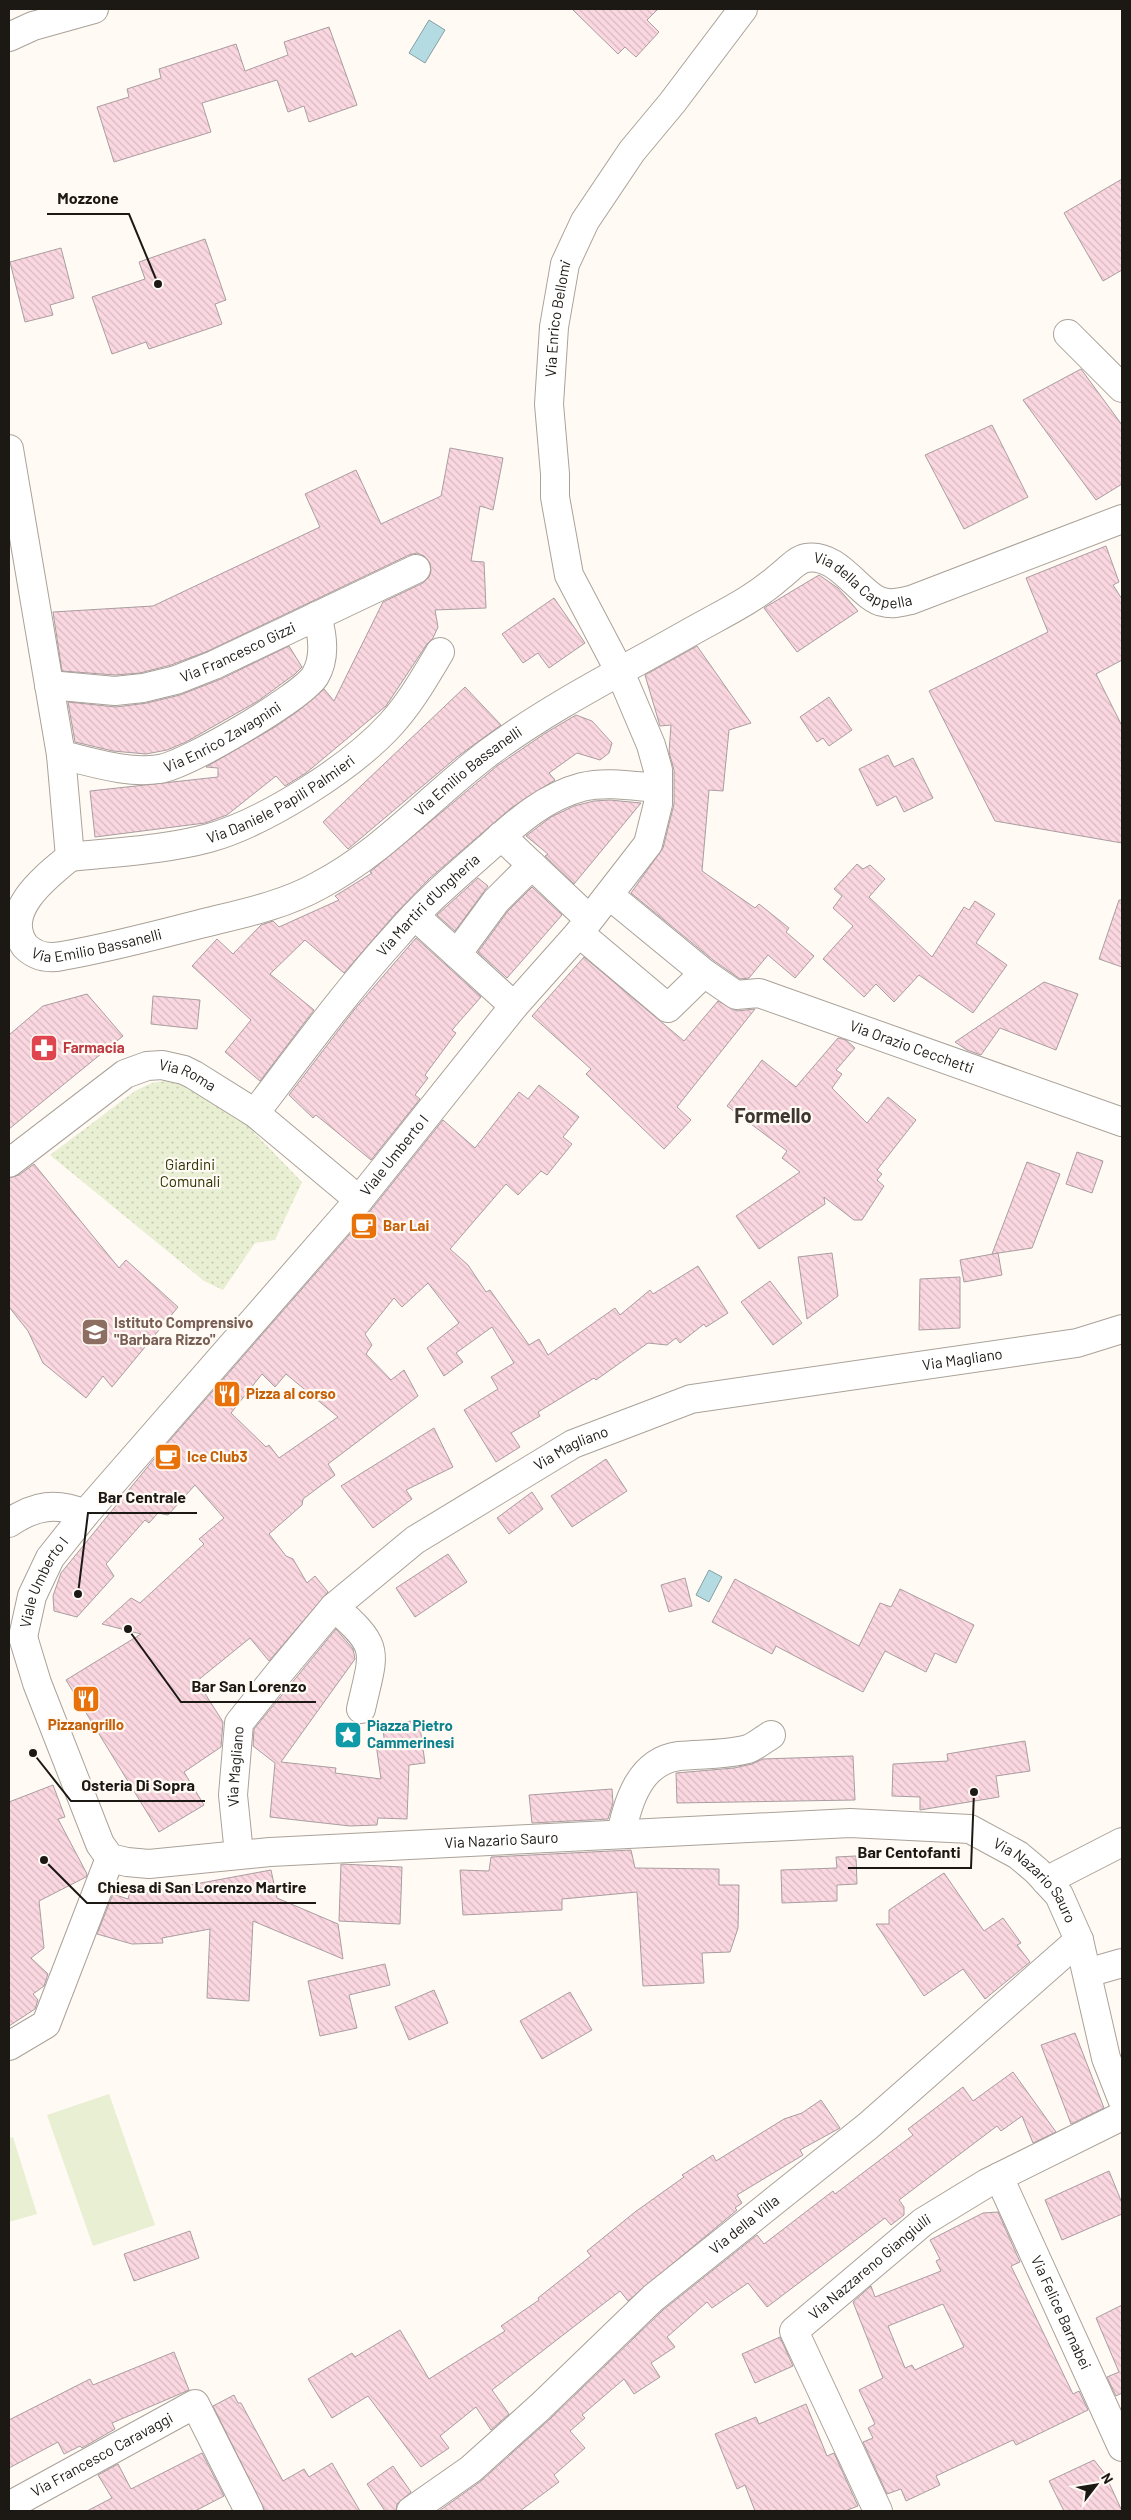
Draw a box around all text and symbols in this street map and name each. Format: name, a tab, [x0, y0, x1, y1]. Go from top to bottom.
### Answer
callout: Mozzone	[47, 183, 129, 214]
text: Mozzone	[57, 188, 119, 207]
street label: Via Enrico Bellomi	[541, 257, 574, 378]
street label: Via della Cappella	[812, 547, 914, 611]
street label: Via Francesco Gizzi	[177, 618, 298, 686]
street label: Via Enrico Zavagnini	[161, 697, 284, 775]
street label: Via Emilio Bassanelli	[410, 722, 525, 819]
street label: Via Daniele Papili Palmieri	[204, 751, 358, 846]
street label: Via Martiri d'Ungheria	[372, 850, 483, 960]
street label: Via Emilio Bassanelli	[29, 924, 163, 965]
street label: Via Orazio Cecchetti	[847, 1016, 977, 1077]
pharmacy icon: Farmacia	[29, 1033, 59, 1063]
place label: Farmacia	[63, 1038, 125, 1056]
street label: Via Roma	[157, 1055, 220, 1094]
district label: Formello	[734, 1103, 812, 1127]
street label: Viale Umberto I	[356, 1111, 432, 1199]
park label: Giardini Comunali	[160, 1155, 220, 1190]
cafe icon: Bar Lai	[349, 1211, 379, 1241]
place label: Bar Lai	[383, 1216, 429, 1234]
place label: Istituto Comprensivo "Barbara Rizzo"	[114, 1313, 253, 1348]
school or university icon: Istituto Comprensivo "Barbara Rizzo"	[80, 1317, 110, 1347]
street label: Via Magliano	[921, 1344, 1004, 1373]
restaurant icon: Pizza al corso	[212, 1379, 242, 1409]
place label: Pizza al corso	[246, 1384, 336, 1402]
street label: Via Magliano	[530, 1421, 610, 1474]
cafe icon: Ice Club3	[153, 1442, 183, 1472]
place label: Ice Club3	[187, 1447, 248, 1465]
callout: Bar Centrale	[88, 1482, 197, 1513]
text: Bar Centrale	[98, 1487, 186, 1506]
street label: Viale Umberto I	[15, 1533, 72, 1629]
callout: Bar San Lorenzo	[181, 1671, 316, 1702]
text: Bar San Lorenzo	[191, 1676, 307, 1695]
restaurant icon: Pizzangrillo	[71, 1684, 101, 1714]
place label: Pizzangrillo	[48, 1715, 124, 1733]
place label: Piazza Pietro Cammerinesi	[367, 1716, 455, 1751]
place icon: Piazza Pietro Cammerinesi	[333, 1720, 363, 1750]
street label: Via Magliano	[223, 1725, 247, 1808]
callout: Osteria Di Sopra	[71, 1770, 205, 1801]
text: Osteria Di Sopra	[81, 1775, 195, 1794]
street label: Via Nazario Sauro	[444, 1828, 559, 1851]
street label: Via Nazario Sauro	[991, 1833, 1080, 1926]
callout: Bar Centofanti	[848, 1837, 971, 1868]
text: Bar Centofanti	[858, 1842, 960, 1861]
callout: Chiesa di San Lorenzo Martire	[87, 1872, 316, 1903]
text: Chiesa di San Lorenzo Martire	[98, 1877, 307, 1896]
street label: Via della Villa	[705, 2191, 782, 2258]
street label: Via Nazzareno Giangiulli	[805, 2210, 934, 2323]
street label: Via Felice Barnabei	[1028, 2252, 1095, 2372]
street label: Via Francesco Caravaggi	[27, 2408, 175, 2500]
north arrow	[1071, 2460, 1121, 2510]
text: N	[1098, 2470, 1117, 2486]

